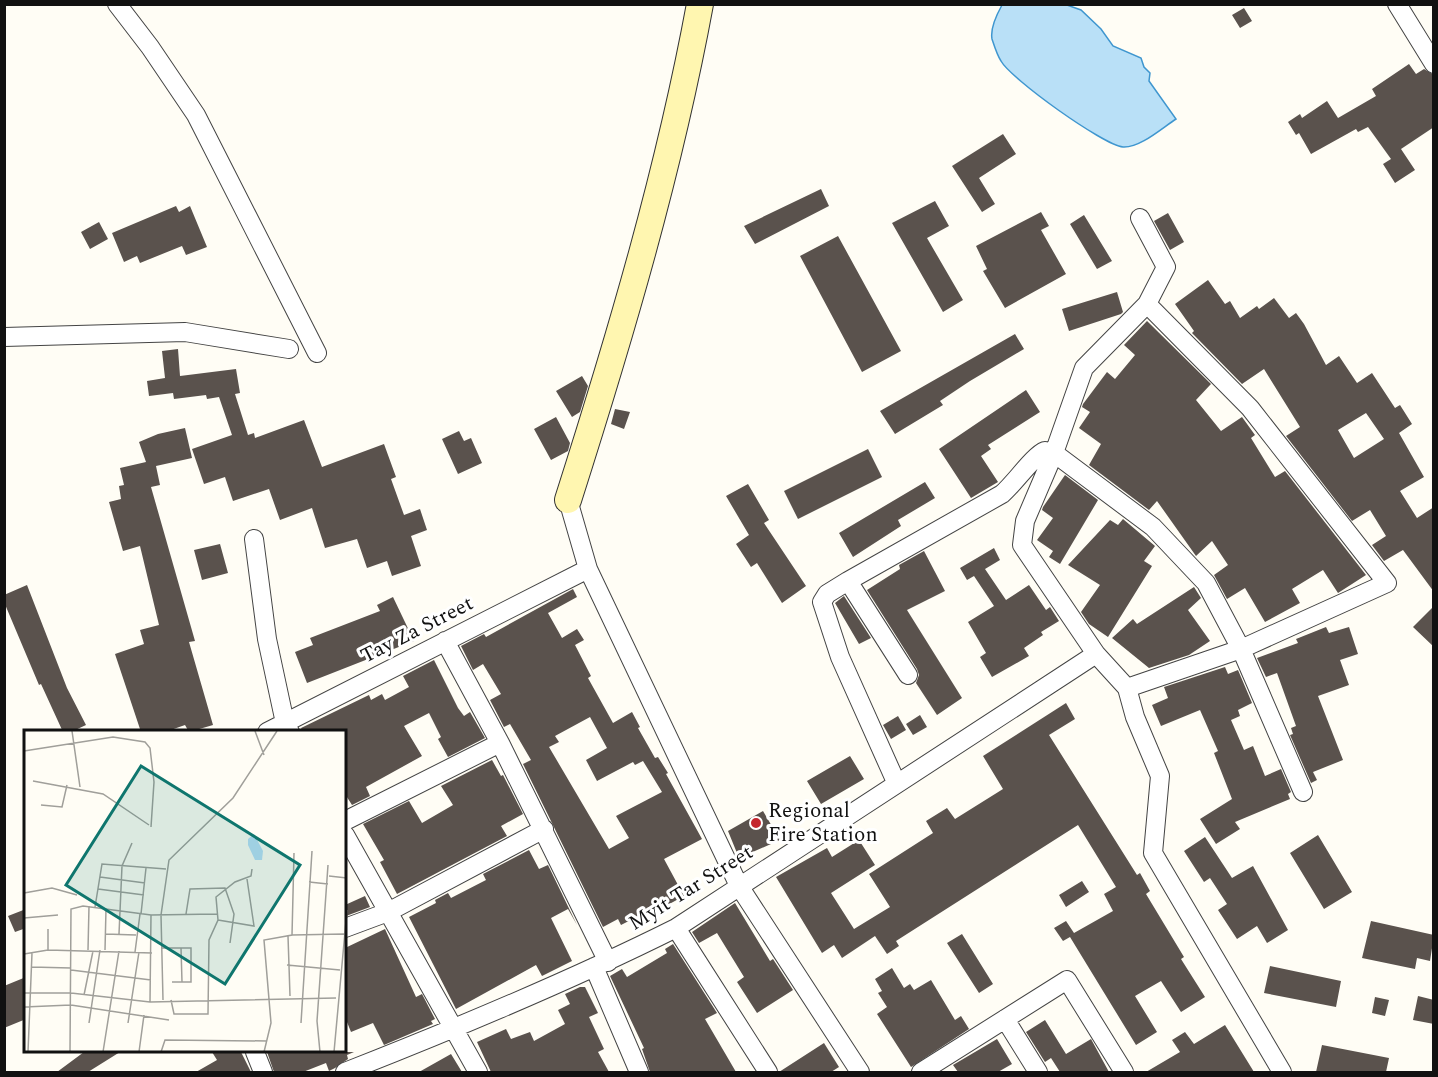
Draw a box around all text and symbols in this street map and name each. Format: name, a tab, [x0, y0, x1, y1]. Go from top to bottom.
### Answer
street label: Tay Za Street	[355, 588, 479, 672]
inset map	[24, 730, 346, 1053]
place label: Regional Fire Station	[768, 795, 878, 851]
marker: Regional Fire Station	[749, 816, 763, 830]
street label: Myit Tar Street	[622, 837, 760, 939]

